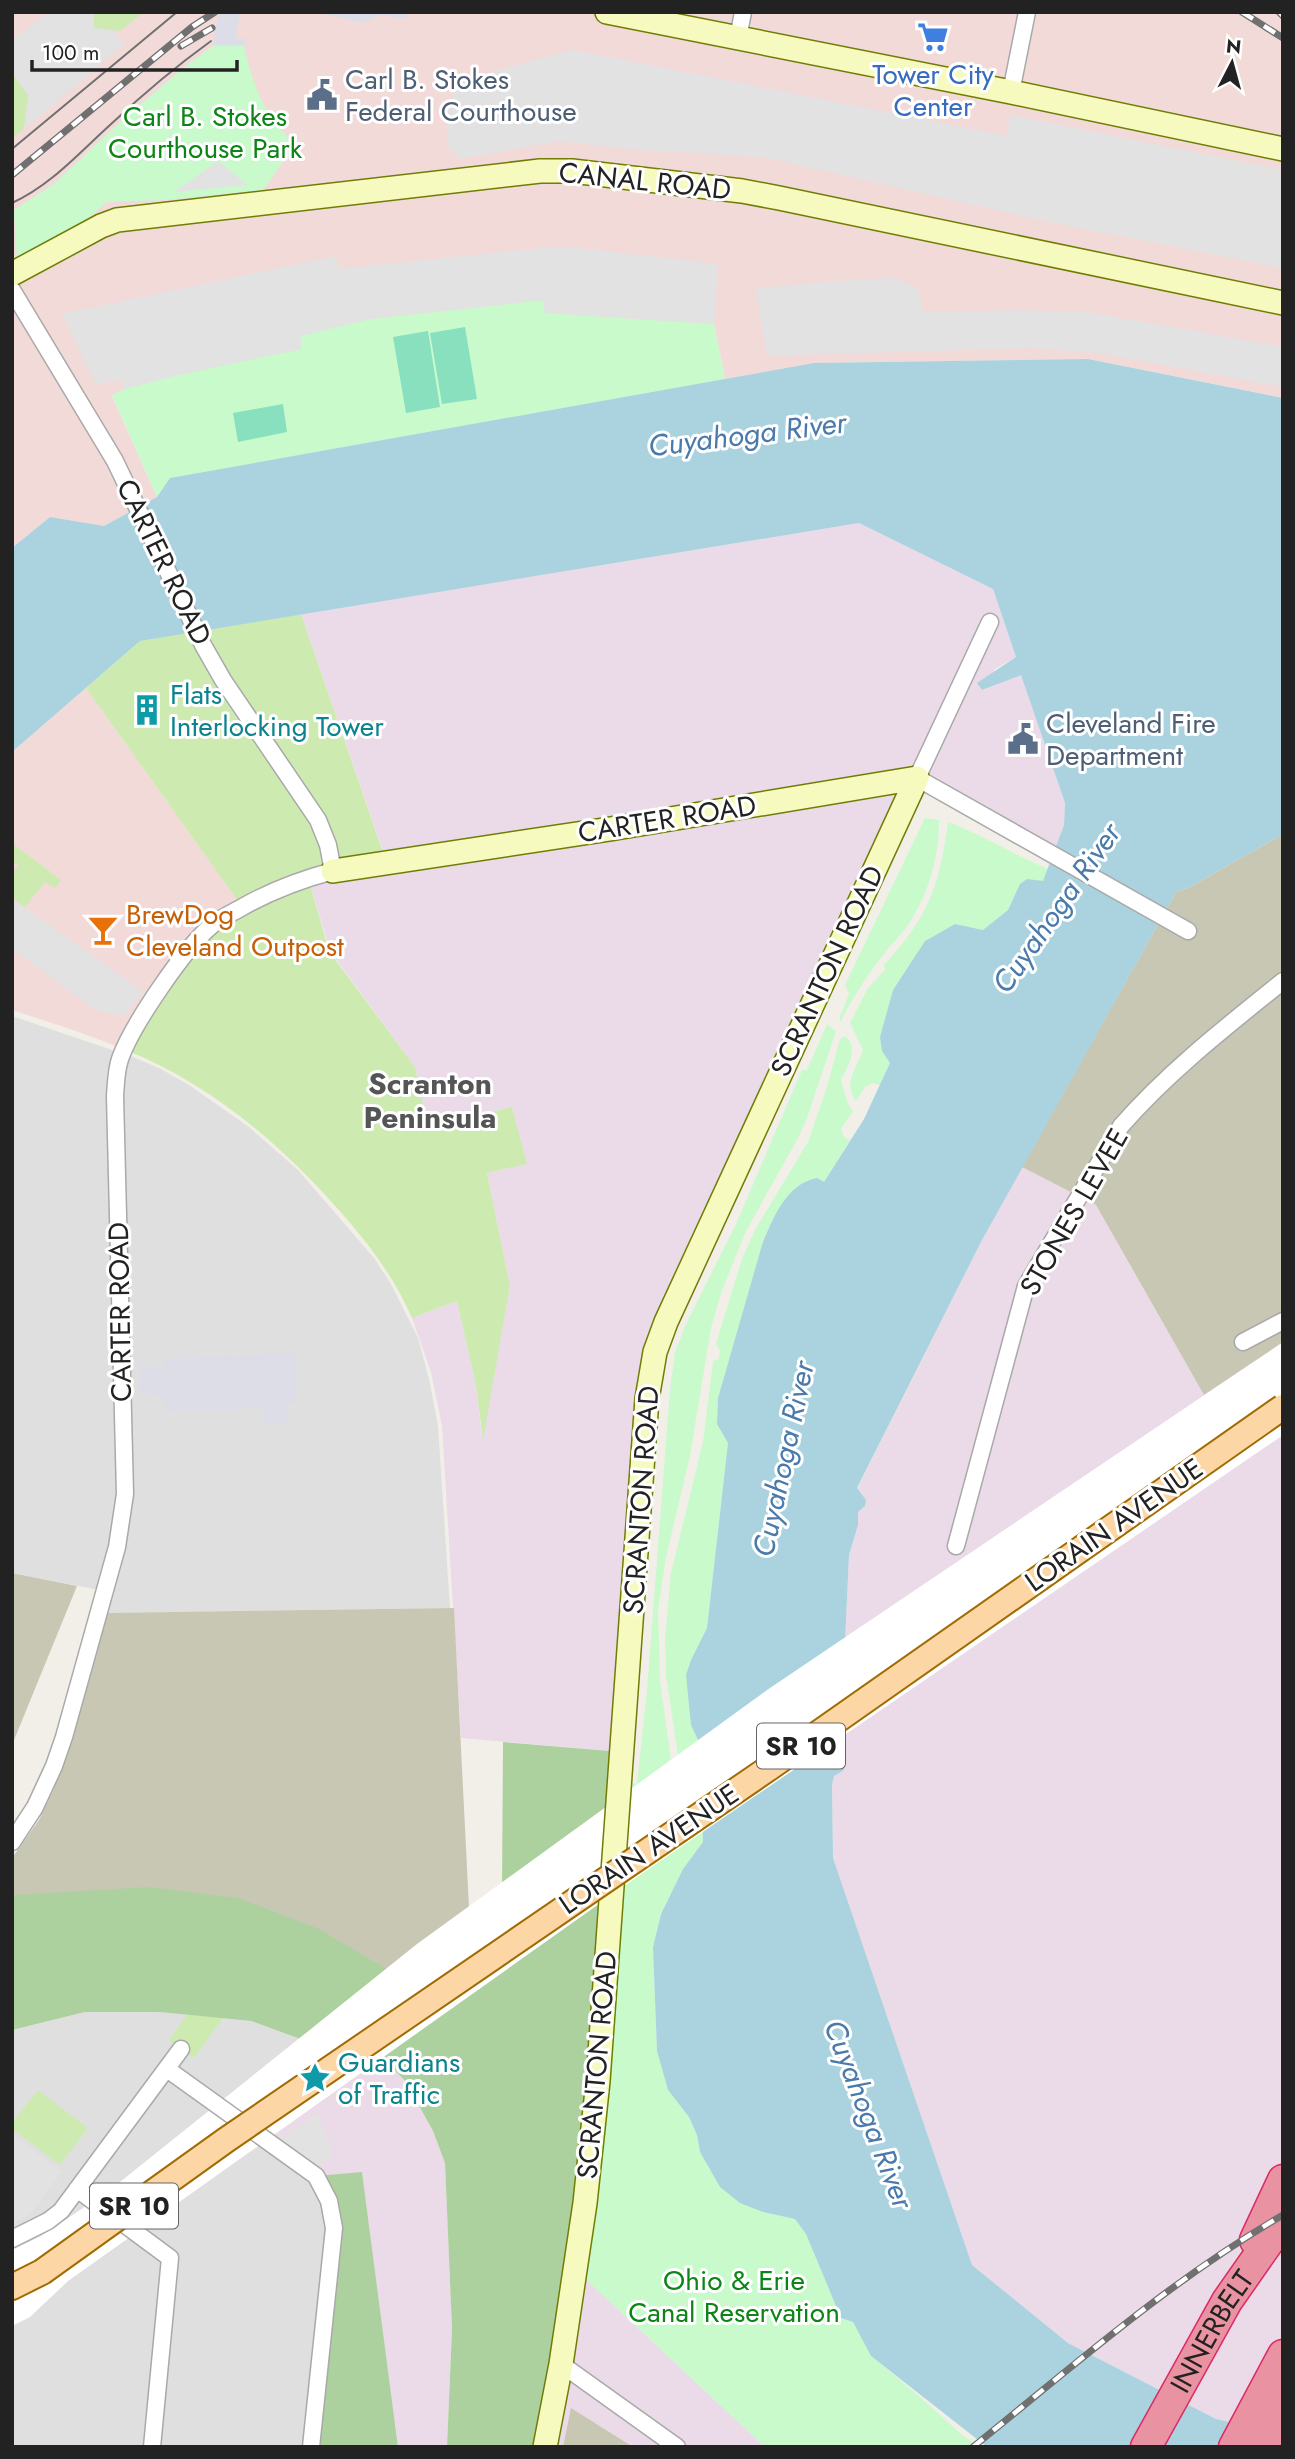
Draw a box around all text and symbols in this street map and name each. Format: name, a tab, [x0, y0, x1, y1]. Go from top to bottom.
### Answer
supermarket icon: Tower City Center	[916, 20, 950, 54]
scale bar	[32, 28, 236, 72]
north arrow	[1197, 28, 1267, 98]
text: N	[1225, 32, 1243, 61]
text: 100 m	[42, 38, 99, 68]
place label: Tower City Center	[872, 54, 994, 127]
place label: Carl B. Stokes Federal Courthouse	[345, 59, 577, 132]
public building icon: Carl B. Stokes Federal Courthouse	[305, 78, 339, 112]
park label: Carl B. Stokes Courthouse Park	[108, 96, 303, 169]
street label: CANAL ROAD	[557, 152, 733, 210]
water label: Cuyahoga River	[646, 400, 850, 467]
street label: CARTER ROAD	[106, 472, 222, 652]
place label: Flats Interlocking Tower	[170, 674, 384, 747]
building icon: Flats Interlocking Tower	[130, 693, 164, 727]
place label: Cleveland Fire Department	[1046, 703, 1216, 776]
public building icon: Cleveland Fire Department	[1006, 722, 1040, 756]
street label: CARTER ROAD	[575, 785, 759, 853]
water label: Cuyahoga River	[981, 812, 1132, 1002]
street label: SCRANTON ROAD	[760, 859, 894, 1083]
place label: BrewDog Cleveland Outpost	[126, 894, 344, 967]
bar icon: BrewDog Cleveland Outpost	[86, 913, 120, 947]
district label: Scranton Peninsula	[364, 1062, 496, 1139]
street label: STONES LEVEE	[1009, 1121, 1139, 1303]
street label: CARTER ROAD	[98, 1222, 142, 1402]
water label: Cuyahoga River	[741, 1355, 825, 1561]
street label: SCRANTON ROAD	[613, 1384, 669, 1616]
street label: LORAIN AVENUE	[1017, 1448, 1211, 1602]
road number: SR 10	[757, 1723, 845, 1768]
street label: LORAIN AVENUE	[551, 1774, 747, 1924]
street label: SCRANTON ROAD	[567, 1949, 627, 2181]
water label: Cuyahoga River	[813, 2013, 925, 2217]
place label: Guardians of Traffic	[338, 2042, 460, 2115]
place icon: Guardians of Traffic	[298, 2061, 332, 2095]
road number: SR 10	[90, 2184, 178, 2228]
park label: Ohio & Erie Canal Reservation	[628, 2260, 840, 2333]
street label: INNERBELT	[1160, 2261, 1263, 2400]

